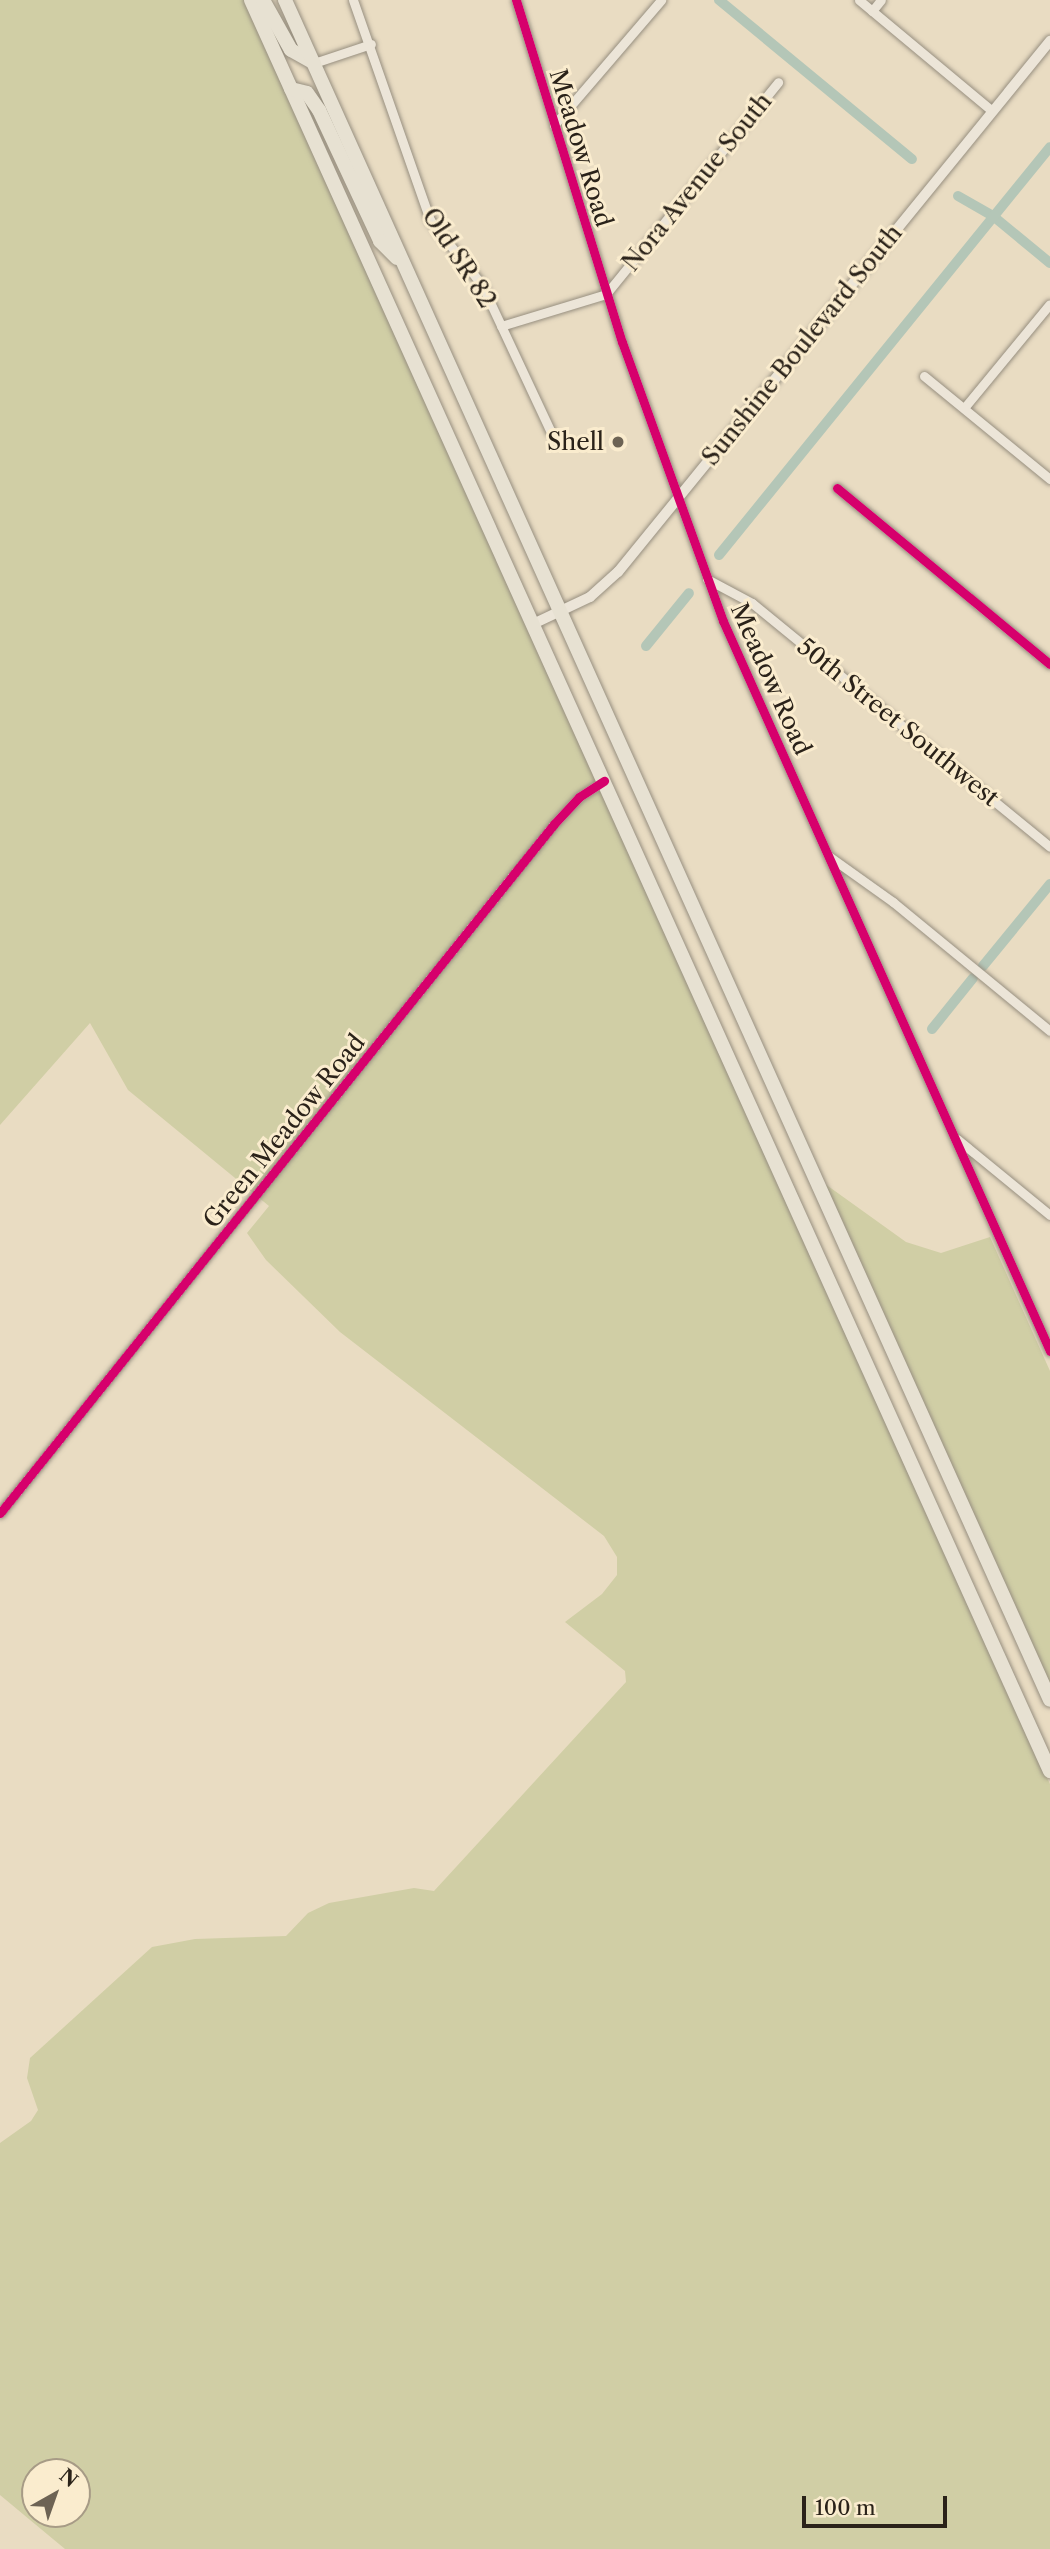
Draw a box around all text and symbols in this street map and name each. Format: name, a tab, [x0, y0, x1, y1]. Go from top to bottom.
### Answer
street label: Meadow Road	[543, 65, 619, 231]
street label: Nora Avenue South	[616, 87, 778, 277]
street label: Old SR 82	[416, 202, 502, 314]
street label: Sunshine Boulevard South	[696, 219, 908, 471]
place label: Shell	[547, 428, 604, 456]
marker: Shell	[610, 434, 626, 450]
street label: Meadow Road	[724, 598, 818, 760]
street label: 50th Street Southwest	[791, 632, 1005, 812]
street label: Green Meadow Road	[197, 1028, 371, 1234]
north arrow	[21, 2458, 91, 2528]
text: N	[55, 2464, 82, 2492]
scale bar	[805, 2482, 950, 2526]
text: 100 m	[815, 2495, 876, 2520]

